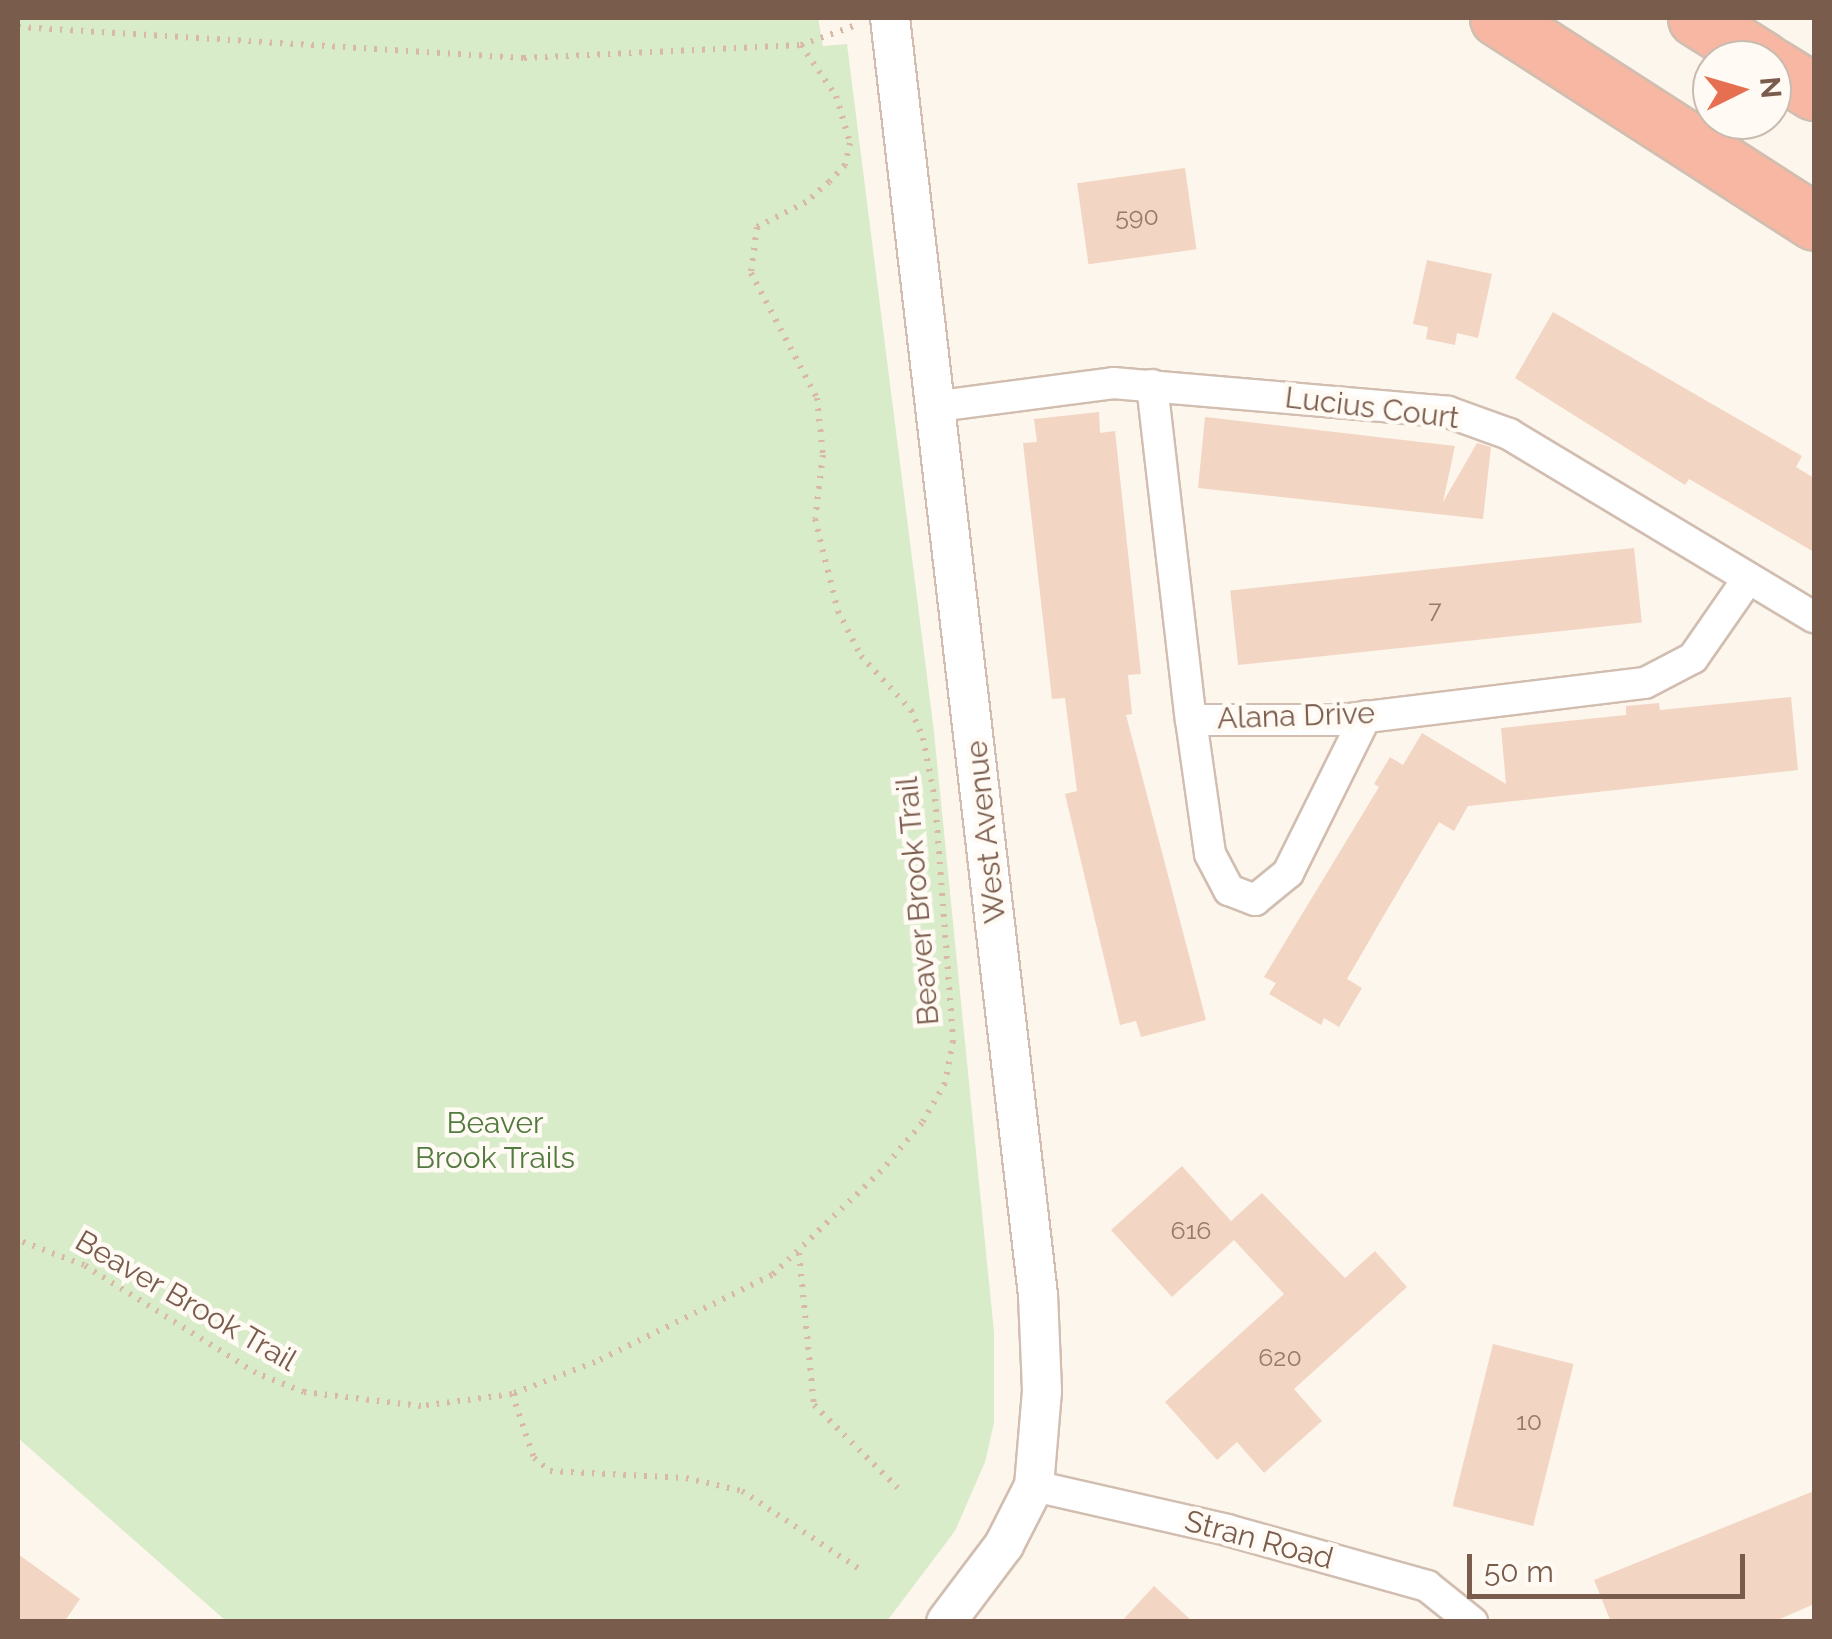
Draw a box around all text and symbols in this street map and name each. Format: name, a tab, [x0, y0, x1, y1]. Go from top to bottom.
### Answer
north arrow	[1692, 40, 1792, 140]
text: N	[1753, 75, 1788, 100]
house number: 590	[1115, 201, 1159, 231]
street label: Lucius Court	[1283, 379, 1461, 437]
house number: 7	[1428, 594, 1442, 624]
street label: Alana Drive	[1216, 695, 1376, 737]
street label: West Avenue	[958, 738, 1014, 926]
street label: Beaver Brook Trail	[889, 774, 947, 1028]
park label: Beaver Brook Trails	[415, 1105, 575, 1176]
house number: 616	[1171, 1215, 1211, 1245]
street label: Beaver Brook Trail	[68, 1223, 304, 1379]
house number: 620	[1258, 1342, 1302, 1372]
house number: 10	[1516, 1406, 1542, 1436]
street label: Stran Road	[1181, 1503, 1337, 1577]
scale bar	[1472, 1534, 1750, 1596]
text: 50 m	[1484, 1554, 1554, 1589]

